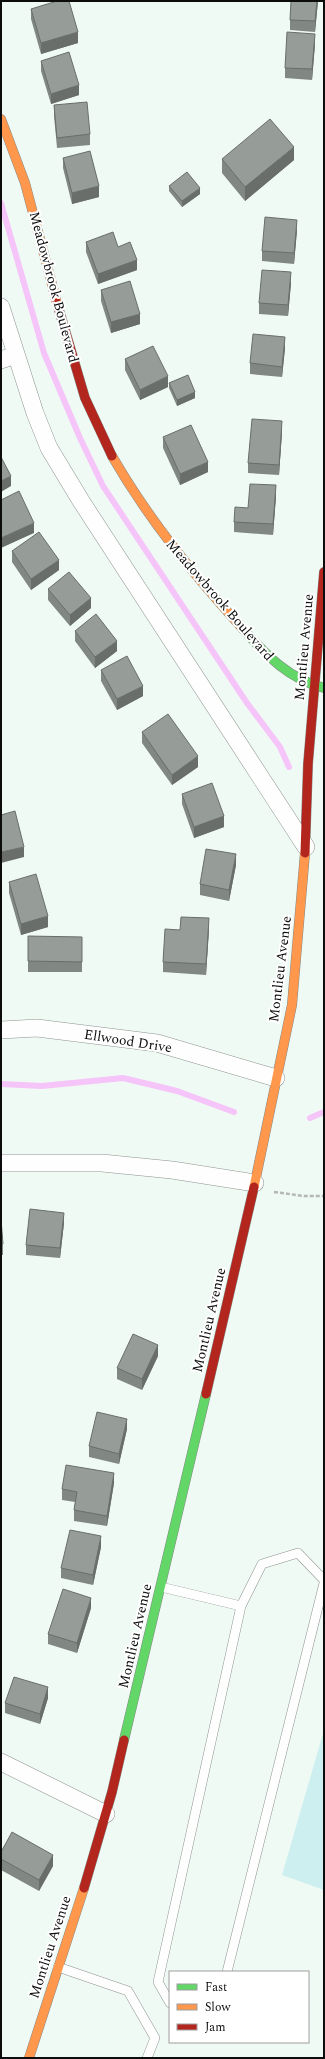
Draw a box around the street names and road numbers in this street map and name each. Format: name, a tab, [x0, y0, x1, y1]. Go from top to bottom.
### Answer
street label: Meadowbrook Boulevard	[24, 209, 84, 365]
street label: Meadowbrook Boulevard	[161, 534, 279, 666]
street label: Montlieu Avenue	[289, 593, 319, 701]
street label: Montlieu Avenue	[263, 914, 297, 1023]
street label: Ellwood Drive	[83, 1024, 174, 1058]
street label: Montlieu Avenue	[187, 1265, 231, 1374]
street label: Montlieu Avenue	[113, 1581, 157, 1690]
street label: Montlieu Avenue	[23, 1893, 77, 2001]

